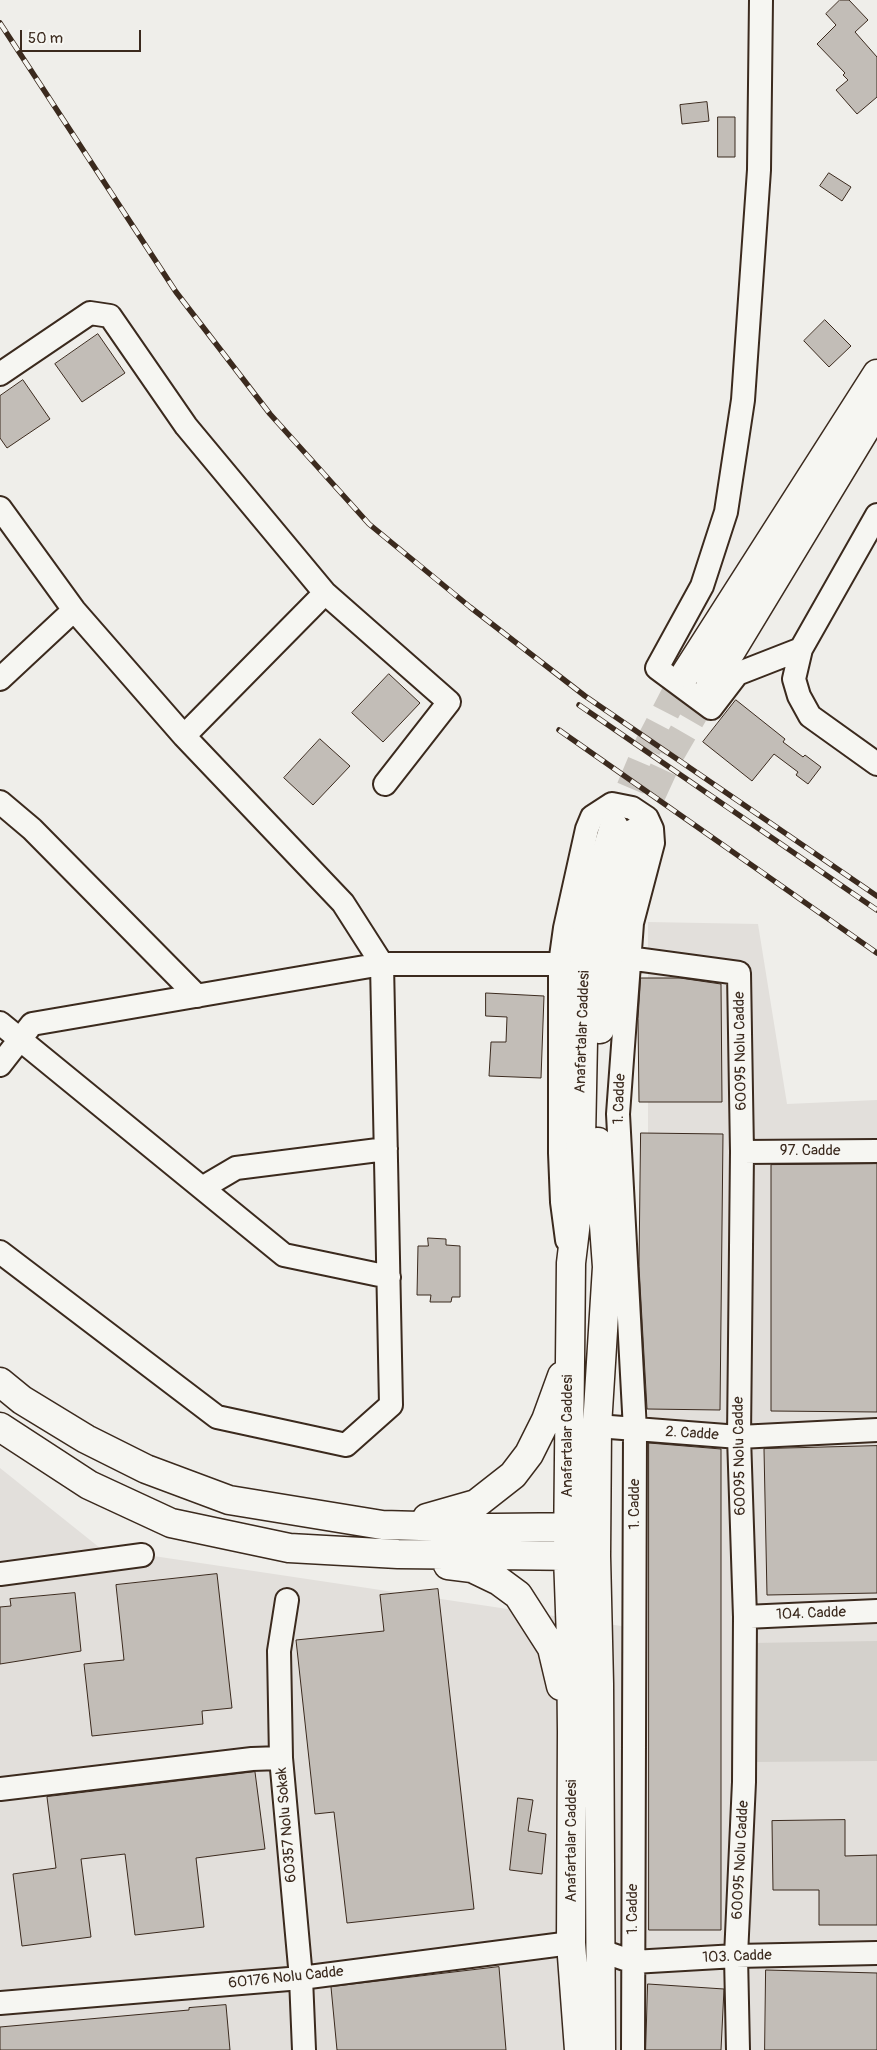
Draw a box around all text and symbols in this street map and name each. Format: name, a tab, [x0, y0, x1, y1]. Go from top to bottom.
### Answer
scale bar	[22, 20, 144, 52]
text: 50 m	[28, 29, 63, 48]
street label: Anafartalar Caddesi	[572, 970, 594, 1094]
street label: 60095 Nolu Cadde	[731, 991, 751, 1111]
street label: 1. Cadde	[610, 1073, 630, 1125]
street label: 97. Cadde	[780, 1142, 840, 1160]
street label: Anafartalar Caddesi	[559, 1374, 577, 1498]
street label: 60095 Nolu Cadde	[730, 1396, 750, 1516]
street label: 2. Cadde	[665, 1423, 719, 1445]
street label: 1. Cadde	[626, 1479, 644, 1529]
street label: 104. Cadde	[776, 1604, 846, 1624]
street label: 60357 Nolu Sokak	[273, 1767, 301, 1883]
street label: Anafartalar Caddesi	[563, 1779, 581, 1903]
street label: 60095 Nolu Cadde	[729, 1800, 753, 1920]
street label: 1. Cadde	[624, 1884, 642, 1934]
street label: 103. Cadde	[702, 1947, 772, 1967]
street label: 60176 Nolu Cadde	[227, 1963, 345, 1993]

